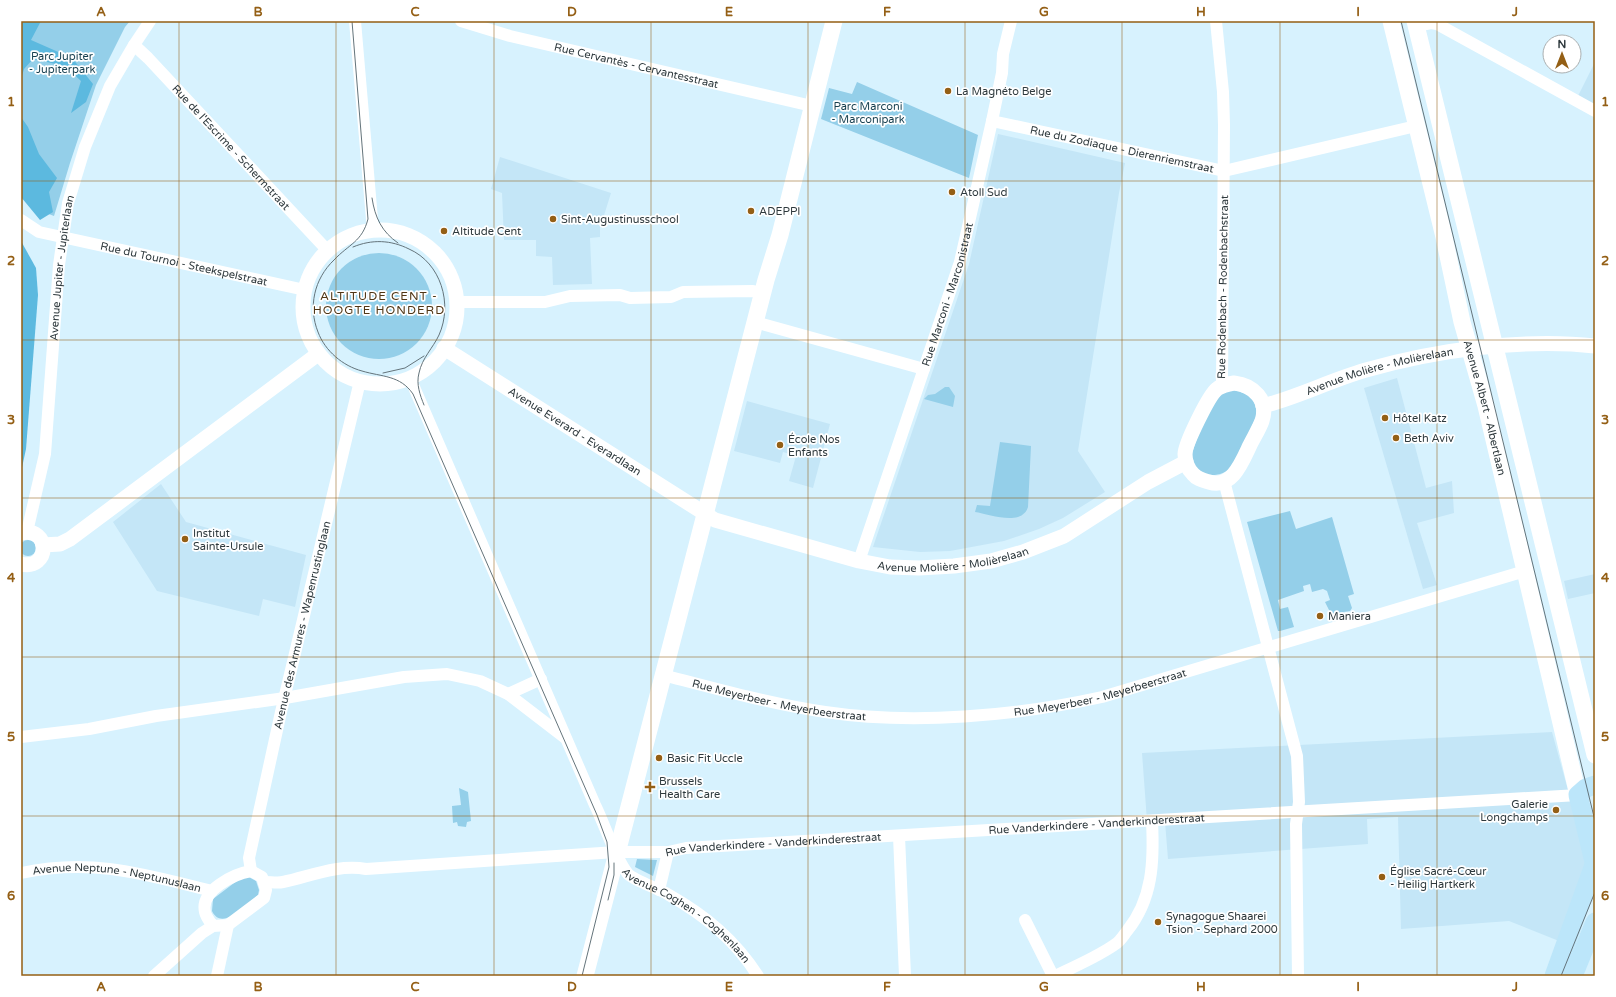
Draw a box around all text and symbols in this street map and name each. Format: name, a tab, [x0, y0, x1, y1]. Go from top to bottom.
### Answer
text: A	[96, 4, 106, 20]
text: B	[253, 4, 263, 20]
text: C	[410, 4, 420, 20]
text: D	[567, 4, 577, 20]
text: E	[725, 4, 733, 20]
text: F	[883, 4, 891, 20]
text: G	[1039, 4, 1049, 20]
text: H	[1196, 4, 1206, 20]
text: I	[1356, 4, 1360, 20]
text: J	[1511, 4, 1518, 20]
north arrow	[1542, 34, 1582, 74]
text: N	[1558, 38, 1566, 51]
street label: Rue Cervantès - Cervantesstraat	[553, 40, 720, 91]
park label: Parc Jupiter - Jupiterpark	[29, 50, 95, 76]
street label: Rue de l'Escrime - Schermstraat	[170, 82, 293, 213]
place label: La Magnéto Belge	[956, 85, 1051, 98]
marker: La Magnéto Belge	[943, 86, 953, 96]
text: 1	[7, 94, 15, 110]
text: 1	[1601, 94, 1609, 110]
park label: Parc Marconi - Marconipark	[831, 100, 905, 126]
street label: Rue du Zodiaque - Dierenriemstraat	[1029, 123, 1215, 175]
place label: Atoll Sud	[960, 186, 1007, 199]
marker: Atoll Sud	[947, 187, 957, 197]
street label: Avenue Jupiter - Jupiterlaan	[47, 193, 77, 341]
street label: Rue Rodenbach - Rodenbachstraat	[1215, 195, 1231, 379]
place label: ADEPPI	[759, 205, 800, 218]
marker: ADEPPI	[746, 206, 756, 216]
place label: Sint-Augustinusschool	[561, 213, 679, 226]
marker: Sint-Augustinusschool	[548, 214, 558, 224]
street label: Rue Marconi - Marconistraat	[919, 221, 975, 368]
place label: Altitude Cent	[452, 225, 521, 238]
marker: Altitude Cent	[439, 226, 449, 236]
street label: Rue du Tournoi - Steekspelstraat	[99, 239, 269, 288]
text: 2	[7, 253, 15, 269]
text: 2	[1601, 253, 1609, 269]
district label: ALTITUDE CENT - HOOGTE HONDERD	[313, 289, 445, 317]
street label: Avenue Albert - Albertlaan	[1461, 339, 1509, 477]
street label: Avenue Molière - Molièrelaan	[1304, 345, 1454, 398]
street label: Avenue Everard - Everardlaan	[506, 384, 644, 478]
text: 3	[7, 412, 15, 428]
place label: Hôtel Katz	[1393, 412, 1447, 425]
text: 3	[1601, 412, 1609, 428]
marker: Hôtel Katz	[1380, 413, 1390, 423]
place label: École Nos Enfants	[788, 432, 840, 459]
place label: Beth Aviv	[1404, 432, 1454, 445]
marker: Beth Aviv	[1391, 433, 1401, 443]
marker: École Nos Enfants	[775, 440, 785, 450]
street label: Avenue des Armures - Wapenrustinglaan	[271, 519, 333, 731]
place label: Institut Sainte-Ursule	[193, 527, 263, 553]
marker: Institut Sainte-Ursule	[180, 534, 190, 544]
street label: Avenue Molière - Molièrelaan	[876, 544, 1030, 575]
text: 4	[7, 570, 16, 586]
text: 4	[1601, 570, 1610, 586]
place label: Maniera	[1328, 610, 1371, 623]
marker: Maniera	[1315, 611, 1325, 621]
street label: Rue Meyerbeer - Meyerbeerstraat	[1013, 666, 1188, 718]
street label: Rue Meyerbeer - Meyerbeerstraat	[691, 676, 867, 723]
text: 5	[7, 729, 15, 745]
text: 5	[1601, 729, 1609, 745]
place label: Basic Fit Uccle	[667, 752, 743, 765]
marker: Basic Fit Uccle	[654, 753, 664, 763]
place label: Brussels Health Care	[659, 775, 720, 801]
marker: Brussels Health Care	[644, 781, 656, 793]
place label: Galerie Longchamps	[1480, 798, 1548, 824]
marker: Galerie Longchamps	[1551, 805, 1561, 815]
street label: Rue Vanderkindere - Vanderkinderestraat	[988, 811, 1205, 837]
street label: Rue Vanderkindere - Vanderkinderestraat	[664, 830, 882, 859]
street label: Avenue Neptune - Neptunuslaan	[31, 861, 203, 895]
place label: Église Sacré-Cœur - Heilig Hartkerk	[1390, 864, 1487, 891]
street label: Avenue Coghen - Coghenlaan	[619, 865, 753, 965]
marker: Église Sacré-Cœur - Heilig Hartkerk	[1377, 872, 1387, 882]
text: 6	[7, 888, 15, 904]
text: 6	[1601, 888, 1609, 904]
place label: Synagogue Shaarei Tsion - Sephard 2000	[1166, 910, 1278, 936]
marker: Synagogue Shaarei Tsion - Sephard 2000	[1153, 917, 1163, 927]
text: A	[96, 979, 106, 995]
text: B	[253, 979, 263, 995]
text: C	[410, 979, 420, 995]
text: D	[567, 979, 577, 995]
text: E	[725, 979, 733, 995]
text: F	[883, 979, 891, 995]
text: G	[1039, 979, 1049, 995]
text: H	[1196, 979, 1206, 995]
text: I	[1356, 979, 1360, 995]
text: J	[1511, 979, 1518, 995]

